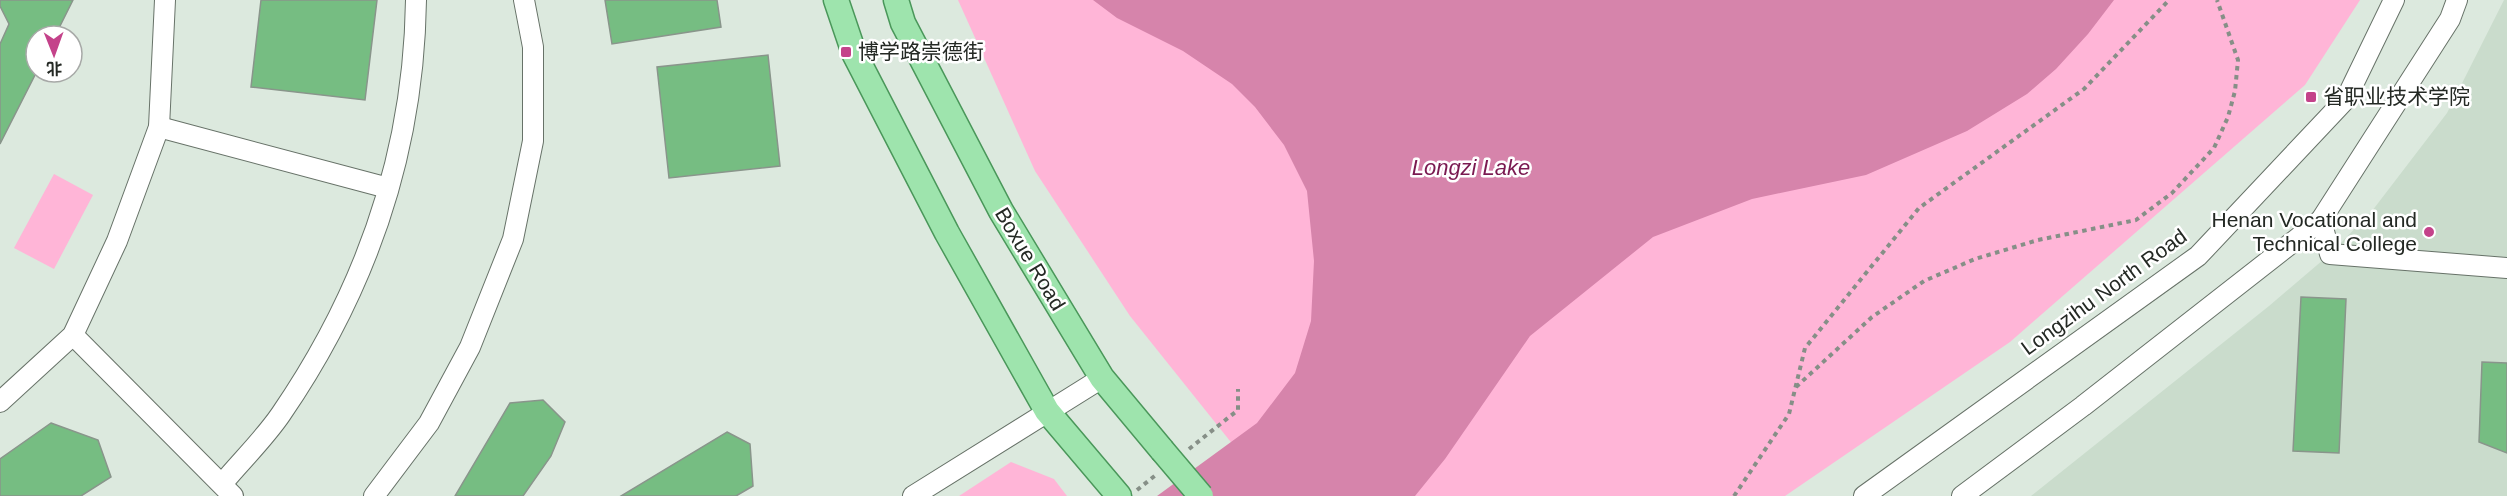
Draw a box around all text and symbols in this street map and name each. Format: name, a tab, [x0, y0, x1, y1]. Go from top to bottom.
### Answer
north arrow	[24, 24, 84, 84]
place label: 博学路崇德街	[858, 40, 984, 63]
marker: 博学路崇德街	[839, 45, 853, 59]
text: 北	[46, 60, 62, 77]
place label: 省职业技术学院	[2323, 85, 2470, 108]
marker: 省职业技术学院	[2304, 90, 2318, 104]
water label: Longzi Lake	[1412, 155, 1530, 180]
street label: Boxue Road	[991, 203, 1070, 314]
place label: Henan Vocational and Technical College	[2212, 208, 2417, 255]
street label: Longzihu North Road	[2017, 224, 2191, 359]
marker: Henan Vocational and Technical College	[2422, 225, 2436, 239]

